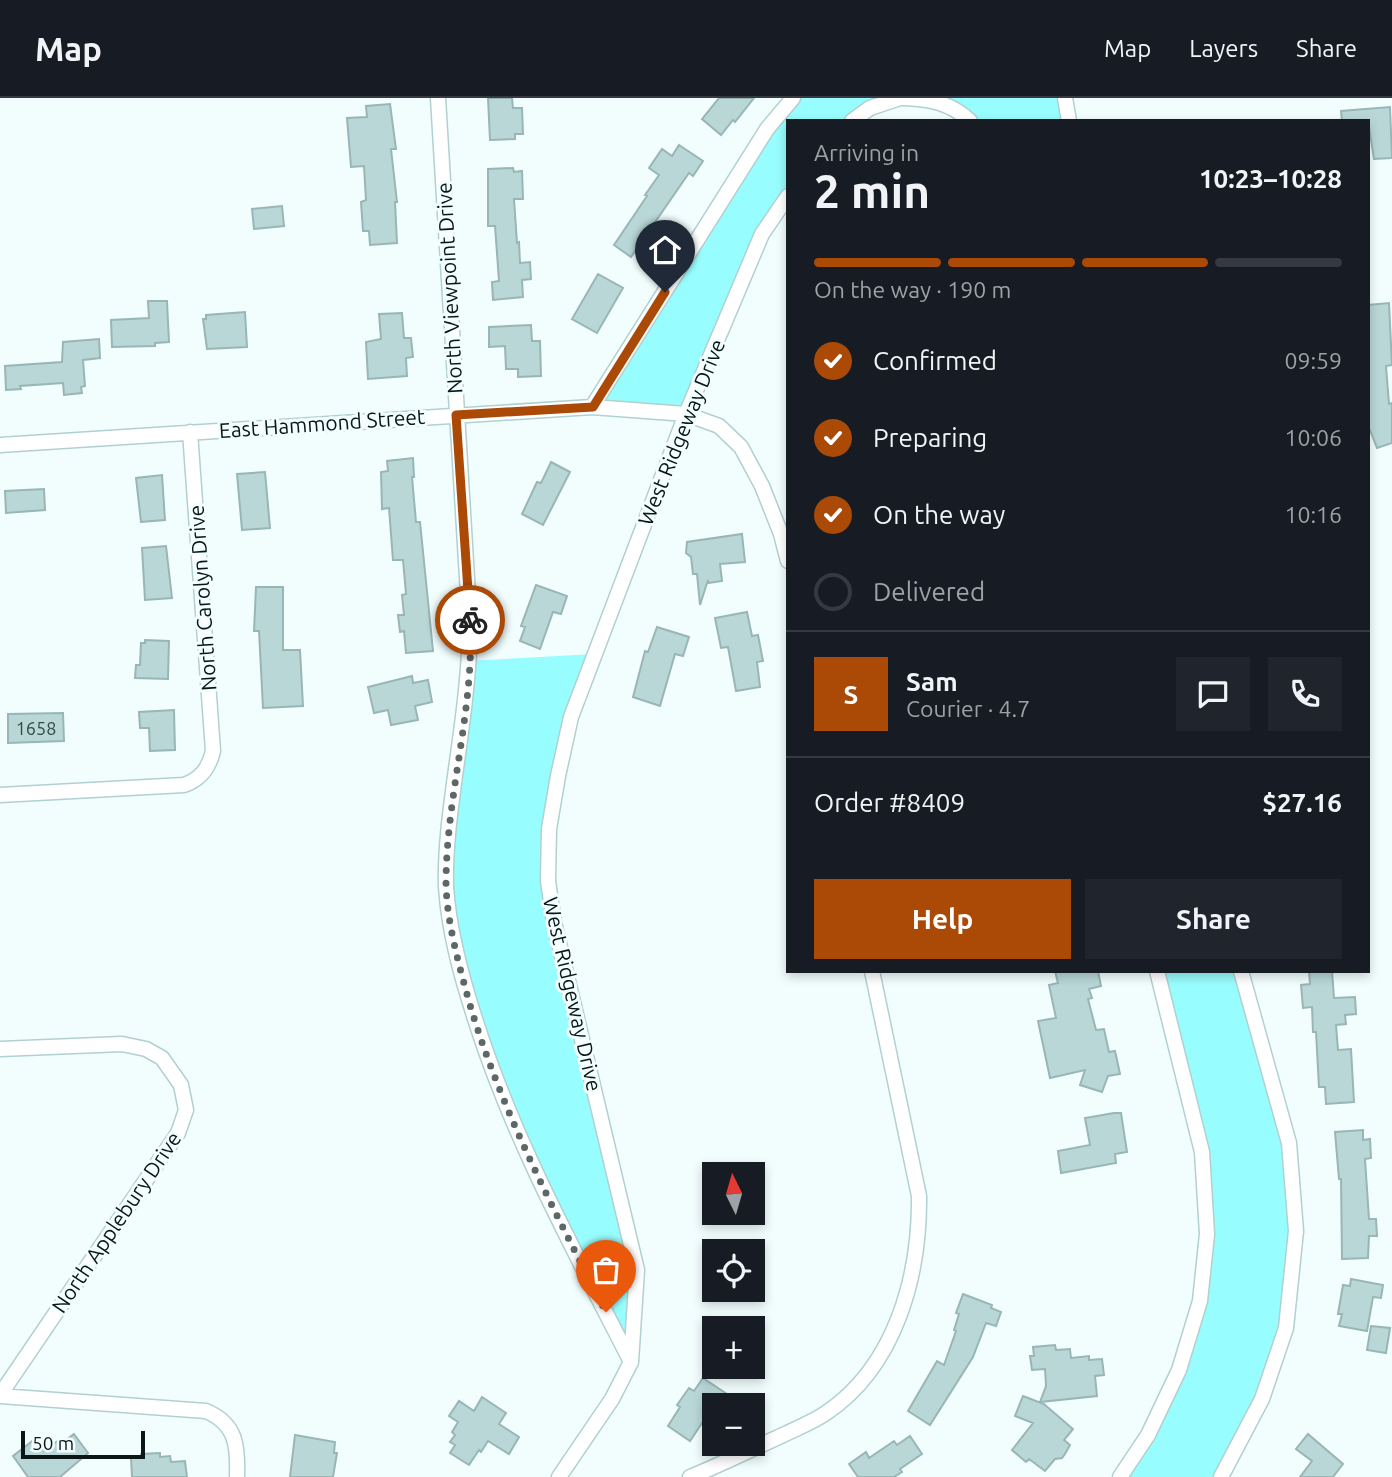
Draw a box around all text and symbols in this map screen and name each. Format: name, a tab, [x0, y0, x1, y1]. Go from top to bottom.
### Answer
text: Map	[35, 30, 102, 67]
text: Map	[1104, 35, 1151, 62]
text: Layers	[1189, 35, 1258, 62]
text: Share	[1296, 35, 1357, 62]
text: Arriving in	[814, 140, 919, 165]
text: 10:23–10:28	[1199, 164, 1342, 193]
text: 2 min	[814, 165, 930, 217]
street label: North Viewpoint Drive	[431, 182, 467, 394]
pin	[635, 220, 695, 292]
icon: home	[646, 231, 684, 269]
text: On the way · 190 m	[814, 277, 1011, 302]
street label: West Ridgeway Drive	[633, 335, 729, 529]
icon: check	[814, 342, 852, 380]
text: Confirmed	[873, 346, 997, 375]
text: 09:59	[1284, 348, 1342, 373]
street label: East Hammond Street	[218, 404, 426, 442]
icon: check	[814, 419, 852, 457]
text: Preparing	[873, 423, 987, 452]
text: 10:06	[1284, 425, 1342, 450]
icon: check	[814, 496, 852, 534]
text: On the way	[873, 500, 1005, 529]
text: 10:16	[1284, 502, 1342, 527]
street label: North Carolyn Drive	[184, 504, 220, 692]
text: Delivered	[873, 577, 985, 606]
courier	[435, 585, 505, 655]
icon: bike	[451, 601, 489, 639]
button: chat	[1176, 657, 1250, 731]
button: phone	[1268, 657, 1342, 731]
text: Sam	[906, 667, 958, 696]
text: S	[844, 680, 858, 709]
text: Courier · 4.7	[906, 696, 1030, 721]
house number: 1658	[16, 718, 56, 738]
text: Order #8409	[814, 788, 965, 817]
text: $27.16	[1262, 788, 1342, 817]
button: Help	[814, 879, 1071, 959]
button: Share	[1085, 879, 1342, 959]
street label: West Ridgeway Drive	[539, 895, 607, 1093]
street label: North Applebury Drive	[47, 1127, 185, 1317]
north arrow	[702, 1162, 765, 1225]
map controls	[702, 1162, 765, 1456]
button: locate	[702, 1239, 765, 1302]
pin	[576, 1240, 636, 1312]
icon: bag	[587, 1251, 625, 1289]
button: +	[702, 1316, 765, 1379]
button: −	[702, 1393, 765, 1456]
scale bar	[21, 1428, 145, 1460]
text: 50 m	[32, 1432, 74, 1454]

